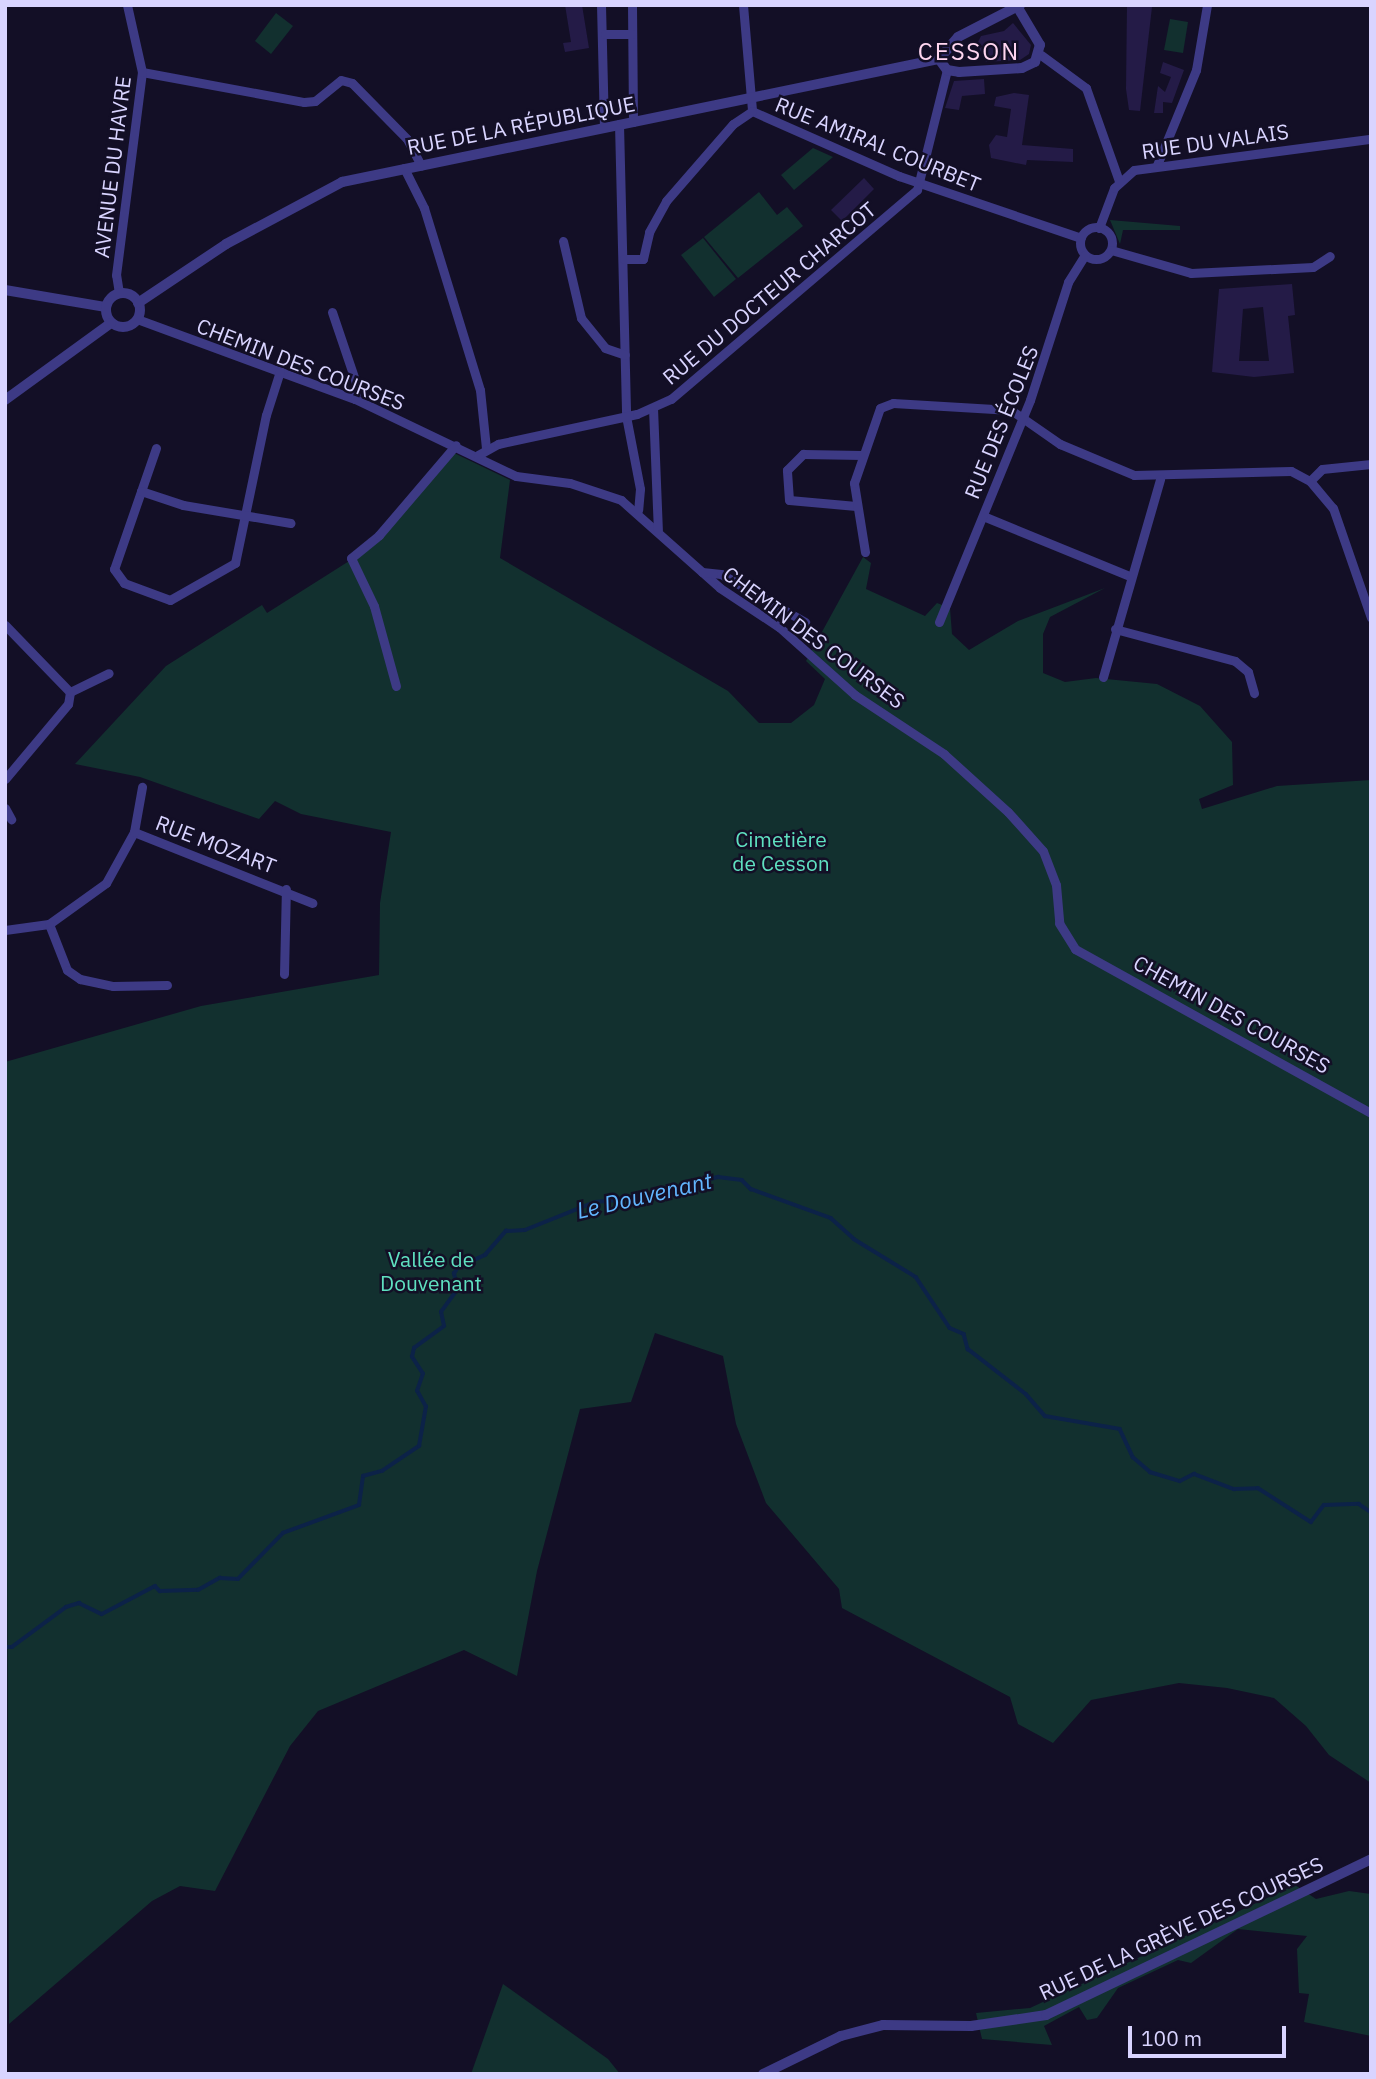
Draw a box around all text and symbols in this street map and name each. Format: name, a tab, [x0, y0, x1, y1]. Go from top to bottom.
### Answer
district label: CESSON	[918, 38, 1020, 66]
street label: AVENUE DU HAVRE	[88, 75, 136, 259]
street label: RUE DE LA RÉPUBLIQUE	[405, 91, 637, 159]
street label: RUE AMIRAL COURBET	[772, 91, 984, 197]
street label: RUE DU VALAIS	[1140, 118, 1290, 164]
street label: RUE DU DOCTEUR CHARCOT	[657, 196, 881, 390]
street label: CHEMIN DES COURSES	[193, 313, 409, 415]
street label: RUE DES ÉCOLES	[959, 342, 1043, 502]
street label: CHEMIN DES COURSES	[718, 560, 910, 714]
street label: RUE MOZART	[152, 810, 280, 878]
park label: Cimetière de Cesson	[732, 826, 830, 876]
street label: CHEMIN DES COURSES	[1129, 949, 1335, 1079]
water label: Le Douvenant	[574, 1166, 714, 1224]
park label: Vallée de Douvenant	[380, 1246, 482, 1296]
street label: RUE DE LA GRÈVE DES COURSES	[1035, 1851, 1327, 2005]
scale bar	[1131, 2012, 1288, 2056]
text: 100 m	[1141, 2024, 1202, 2052]

